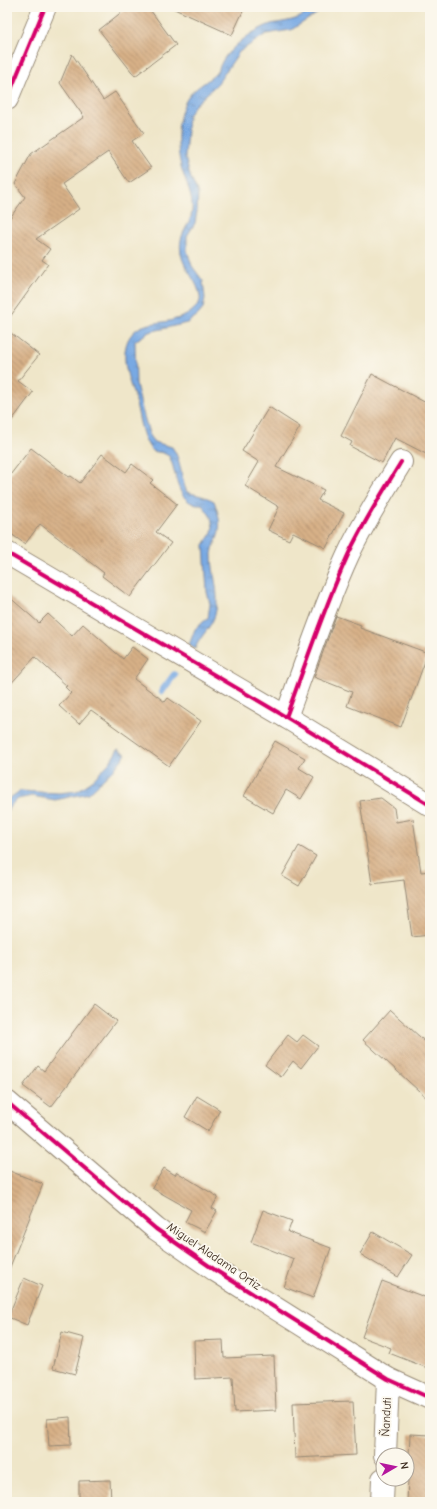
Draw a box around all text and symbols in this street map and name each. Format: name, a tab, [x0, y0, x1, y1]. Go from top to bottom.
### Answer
street label: Miguel Aladama Ortiz	[164, 1219, 264, 1293]
street label: Ñanduti	[378, 1397, 394, 1437]
north arrow	[375, 1447, 415, 1487]
text: N	[397, 1461, 411, 1470]

